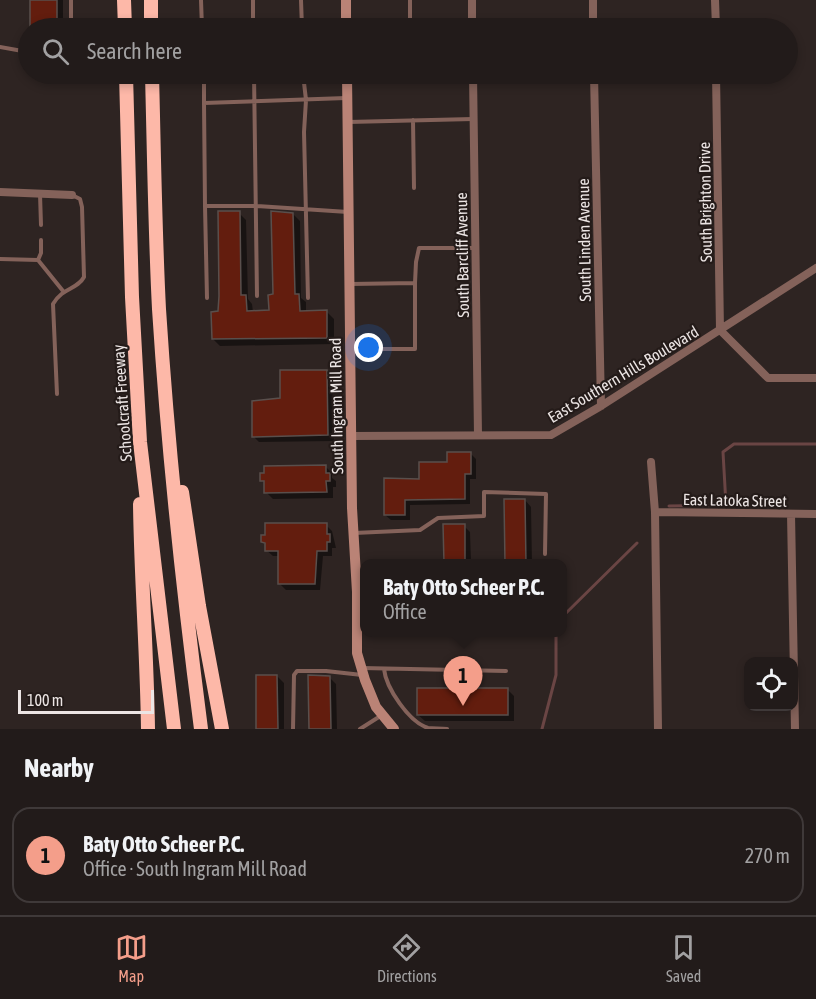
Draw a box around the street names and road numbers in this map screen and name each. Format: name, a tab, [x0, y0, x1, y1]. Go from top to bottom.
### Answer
street label: South Brighton Drive	[695, 142, 716, 262]
street label: South Linden Avenue	[574, 178, 594, 302]
street label: South Barcliff Avenue	[452, 192, 472, 318]
street label: East Southern Hills Boulevard	[544, 322, 702, 426]
street label: South Ingram Mill Road	[326, 338, 347, 474]
street label: Schoolcraft Freeway	[109, 344, 136, 462]
street label: East Latoka Street	[683, 490, 788, 510]

